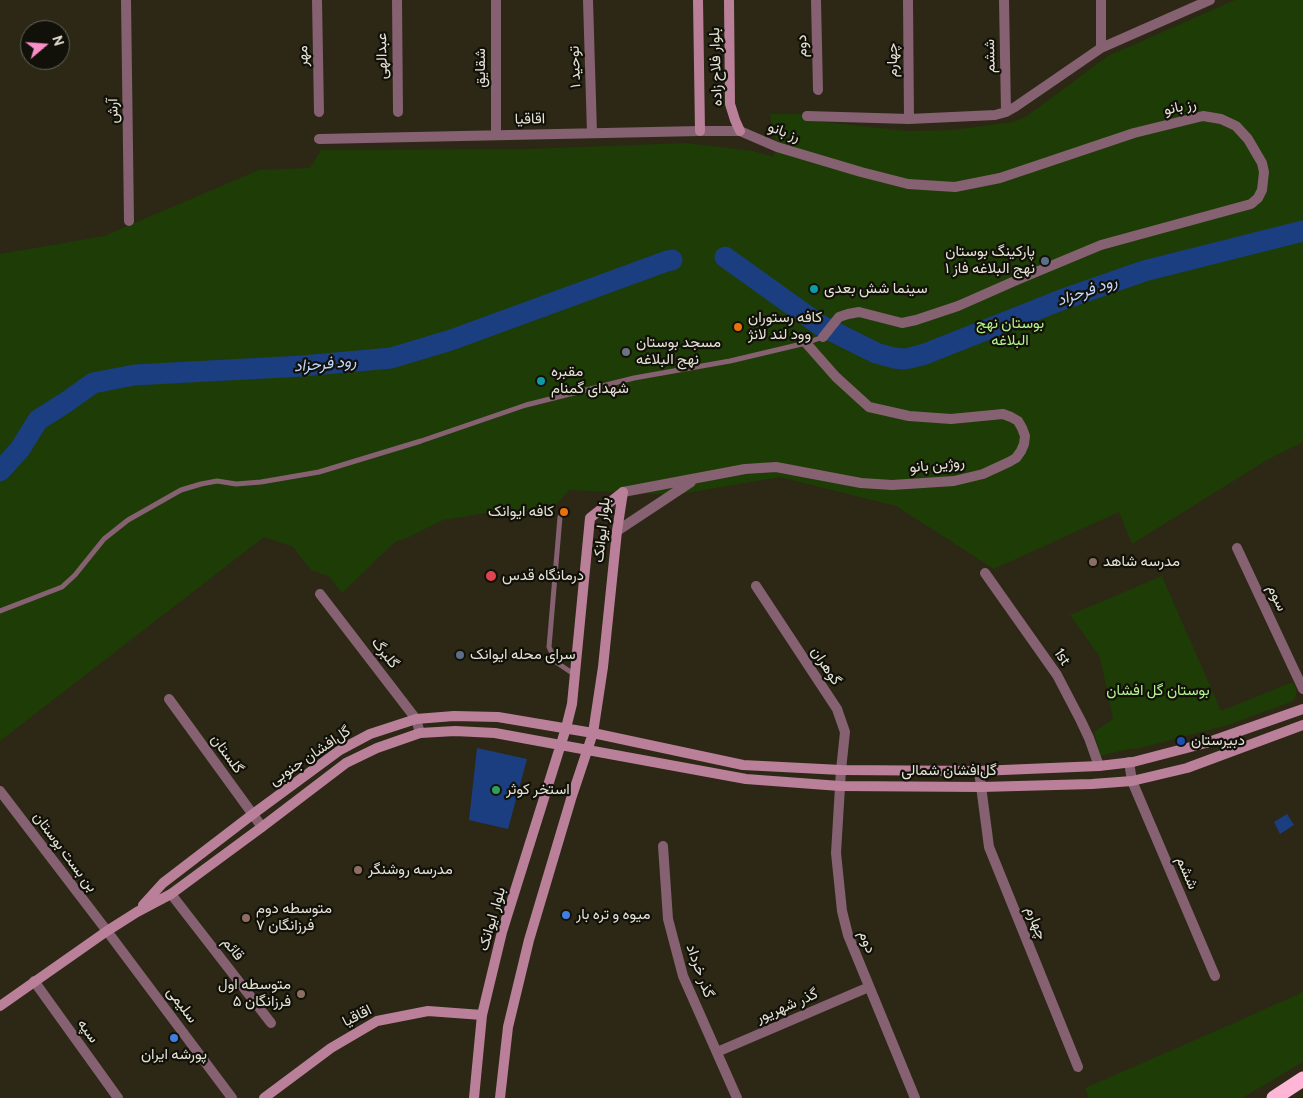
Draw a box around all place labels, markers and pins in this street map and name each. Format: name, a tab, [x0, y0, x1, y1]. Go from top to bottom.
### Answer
place label: پارکینگ بوستان نهج البلاغه فاز ۱	[945, 243, 1035, 278]
marker: پارکینگ بوستان نهج البلاغه فاز ۱	[1039, 255, 1051, 267]
place label: سینما شش بعدی	[824, 280, 928, 298]
marker: سینما شش بعدی	[808, 283, 820, 295]
place label: کافه رستوران وود لند لانژ	[748, 309, 822, 344]
marker: کافه رستوران وود لند لانژ	[732, 321, 744, 333]
place label: مسجد بوستان نهج البلاغه	[636, 334, 721, 369]
marker: مسجد بوستان نهج البلاغه	[620, 346, 632, 358]
place label: مقبره شهدای گمنام	[551, 363, 629, 398]
marker: مقبره شهدای گمنام	[535, 375, 547, 387]
place label: کافه ایوانک	[488, 503, 554, 521]
marker: کافه ایوانک	[558, 506, 570, 518]
place label: مدرسه شاهد	[1103, 553, 1180, 571]
marker: مدرسه شاهد	[1087, 556, 1099, 568]
place label: درمانگاه قدس	[502, 567, 584, 585]
marker: درمانگاه قدس	[484, 569, 498, 583]
place label: سرای محله ایوانک	[470, 646, 576, 664]
marker: سرای محله ایوانک	[454, 649, 466, 661]
place label: دبیرستان	[1191, 732, 1245, 750]
marker: دبیرستان	[1175, 735, 1187, 747]
place label: استخر کوثر	[506, 781, 570, 799]
marker: استخر کوثر	[490, 784, 502, 796]
place label: مدرسه روشنگر	[368, 861, 453, 879]
marker: مدرسه روشنگر	[352, 864, 364, 876]
place label: متوسطه دوم فرزانگان ۷	[256, 900, 332, 935]
place label: میوه و تره بار	[576, 906, 650, 924]
marker: میوه و تره بار	[560, 909, 572, 921]
marker: متوسطه دوم فرزانگان ۷	[240, 912, 252, 924]
place label: متوسطه اول فرزانگان ۵	[218, 976, 291, 1011]
marker: متوسطه اول فرزانگان ۵	[295, 988, 307, 1000]
marker: پورشه ایران	[168, 1032, 180, 1044]
place label: پورشه ایران	[141, 1046, 207, 1064]

